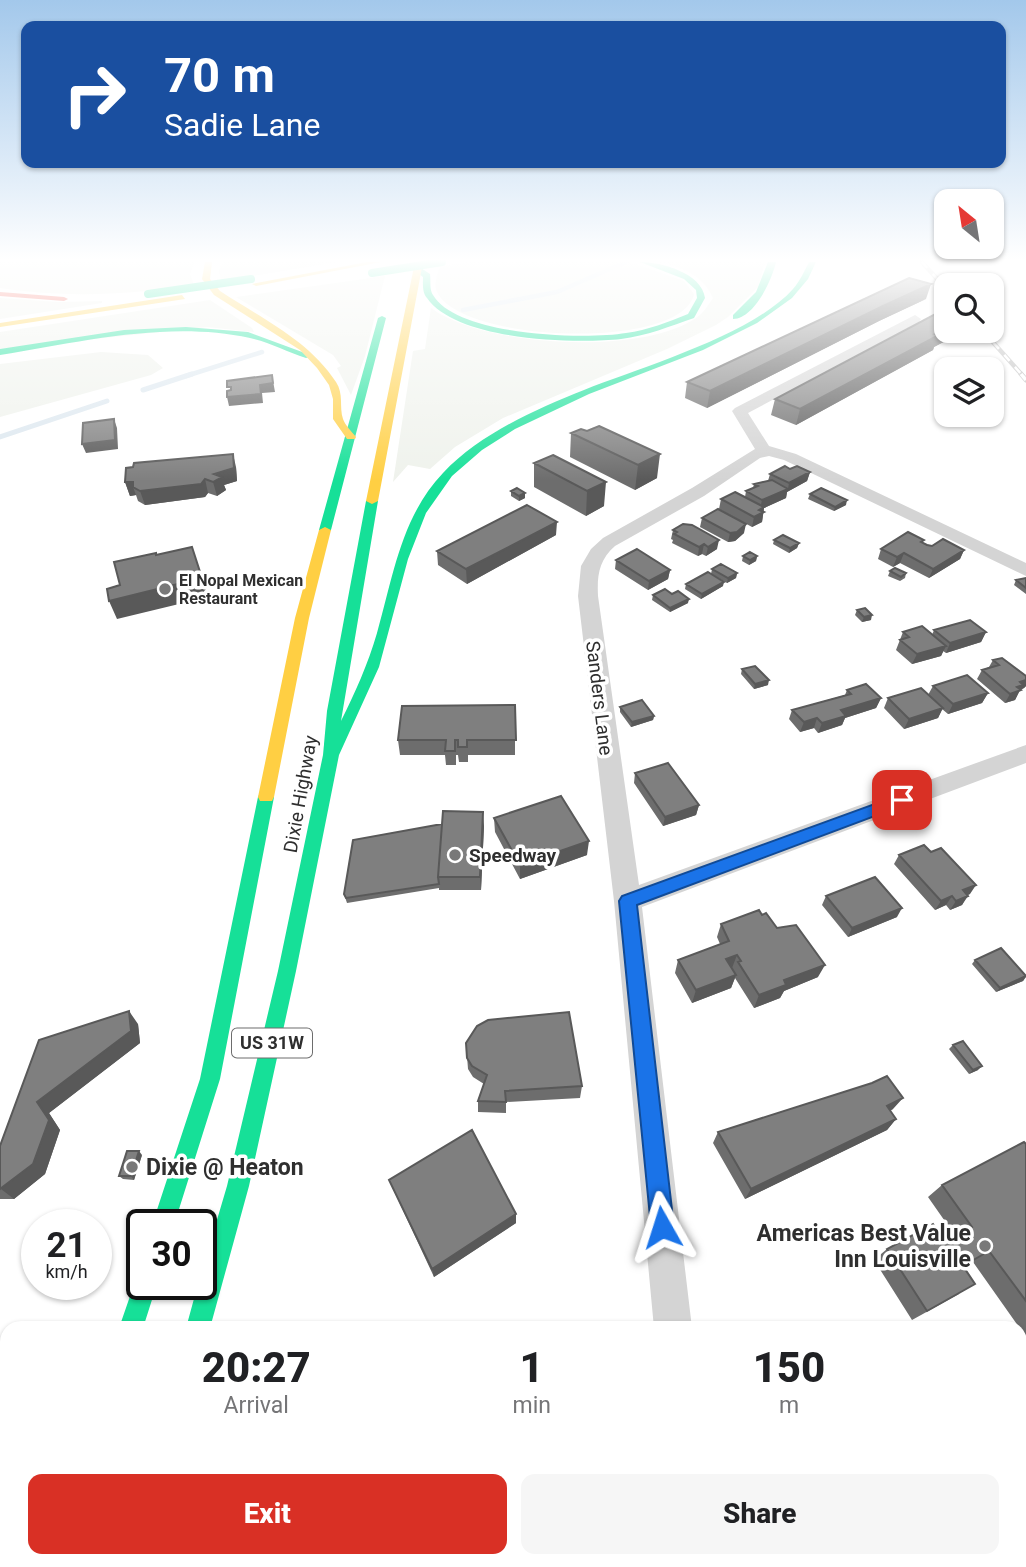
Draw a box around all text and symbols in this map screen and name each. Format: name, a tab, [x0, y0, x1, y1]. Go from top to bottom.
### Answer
text: 70 m	[164, 47, 275, 104]
icon: right	[49, 49, 140, 140]
text: Sadie Lane	[164, 106, 320, 144]
north arrow	[934, 189, 1004, 259]
map controls	[934, 189, 1004, 427]
button: search	[934, 273, 1004, 343]
button: layers	[934, 357, 1004, 427]
place label: El Nopal Mexican Restaurant	[179, 571, 303, 608]
marker: El Nopal Mexican Restaurant	[157, 581, 173, 597]
street label: Sanders Lane	[581, 640, 618, 757]
street label: Dixie Highway	[279, 734, 322, 855]
pin	[872, 770, 932, 830]
icon: arrive	[883, 781, 921, 819]
place label: Speedway	[469, 844, 557, 867]
marker: Speedway	[447, 847, 463, 863]
road number: US 31W	[232, 1028, 312, 1058]
place label: Dixie @ Heaton	[146, 1154, 304, 1181]
marker: Dixie @ Heaton	[124, 1159, 140, 1175]
position arrow	[625, 1190, 699, 1264]
speed limit sign: 30	[126, 1209, 217, 1300]
place label: Americas Best Value Inn Louisville	[757, 1220, 971, 1273]
text: 21	[46, 1225, 87, 1266]
marker: Americas Best Value Inn Louisville	[977, 1238, 993, 1254]
text: km/h	[45, 1261, 88, 1282]
text: 20:27	[202, 1343, 311, 1392]
text: 1	[520, 1343, 544, 1392]
text: 150	[753, 1343, 825, 1392]
text: Arrival	[224, 1392, 289, 1419]
text: min	[512, 1392, 551, 1419]
text: m	[779, 1392, 799, 1419]
button: Exit	[28, 1474, 507, 1554]
button: Share	[521, 1474, 999, 1554]

